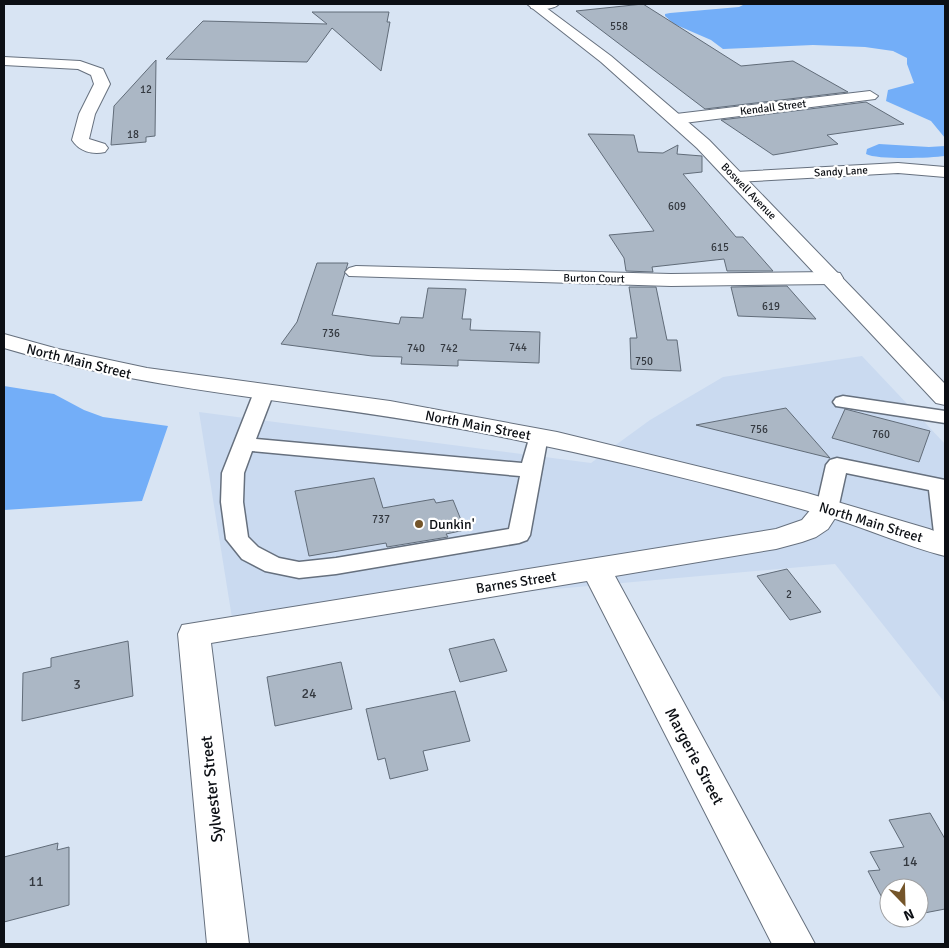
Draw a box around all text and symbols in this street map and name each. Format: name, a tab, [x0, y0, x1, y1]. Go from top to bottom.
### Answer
house number: 558	[610, 20, 628, 33]
house number: 12	[140, 83, 152, 96]
street label: Kendall Street	[739, 97, 807, 118]
house number: 18	[127, 128, 139, 141]
street label: Boswell Avenue	[718, 160, 779, 222]
street label: Sandy Lane	[814, 164, 868, 179]
house number: 609	[668, 200, 686, 213]
house number: 615	[711, 241, 729, 254]
street label: Burton Court	[563, 271, 625, 286]
house number: 619	[762, 300, 780, 313]
house number: 736	[322, 327, 340, 340]
street label: North Main Street	[25, 340, 133, 383]
house number: 744	[509, 341, 527, 354]
house number: 740	[407, 342, 425, 355]
house number: 742	[440, 342, 458, 355]
house number: 750	[635, 355, 653, 368]
street label: North Main Street	[424, 407, 532, 444]
house number: 756	[750, 423, 768, 436]
house number: 760	[872, 428, 890, 441]
street label: North Main Street	[817, 499, 925, 546]
house number: 737	[372, 513, 390, 526]
place label: Dunkin'	[429, 516, 475, 533]
marker: Dunkin'	[413, 518, 425, 530]
street label: Barnes Street	[475, 568, 558, 597]
house number: 2	[786, 588, 792, 601]
house number: 3	[73, 676, 81, 693]
house number: 24	[301, 685, 317, 702]
street label: Margerie Street	[660, 705, 728, 809]
street label: Sylvester Street	[196, 734, 228, 843]
house number: 14	[902, 853, 918, 870]
house number: 11	[28, 873, 44, 890]
north arrow	[879, 878, 929, 928]
text: N	[901, 905, 917, 924]

